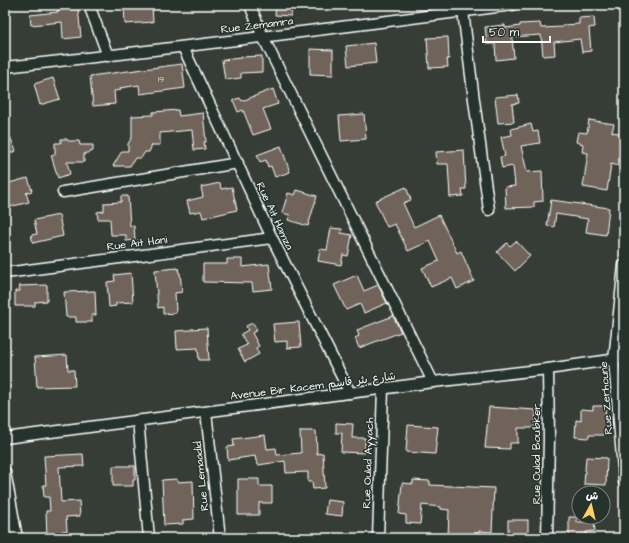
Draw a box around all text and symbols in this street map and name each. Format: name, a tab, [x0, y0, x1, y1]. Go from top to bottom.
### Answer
street label: Rue Zemamra	[220, 13, 294, 37]
scale bar	[483, 18, 550, 44]
text: 50 m	[489, 24, 520, 41]
house number: 19	[158, 73, 164, 86]
street label: Rue Ait Hamza	[253, 180, 297, 253]
street label: Rue Ait Hani	[106, 232, 168, 254]
street label: Rue Zerhoune	[596, 361, 616, 435]
street label: Avenue Bir Kacem شارع بئر قاسم	[229, 368, 397, 405]
street label: Rue Oulad Bou'bker	[529, 404, 544, 504]
street label: Rue Oulad Ayyach	[359, 417, 378, 509]
street label: Rue Lemaadid	[190, 440, 212, 512]
north arrow	[571, 485, 611, 525]
text: ش	[585, 487, 599, 504]

